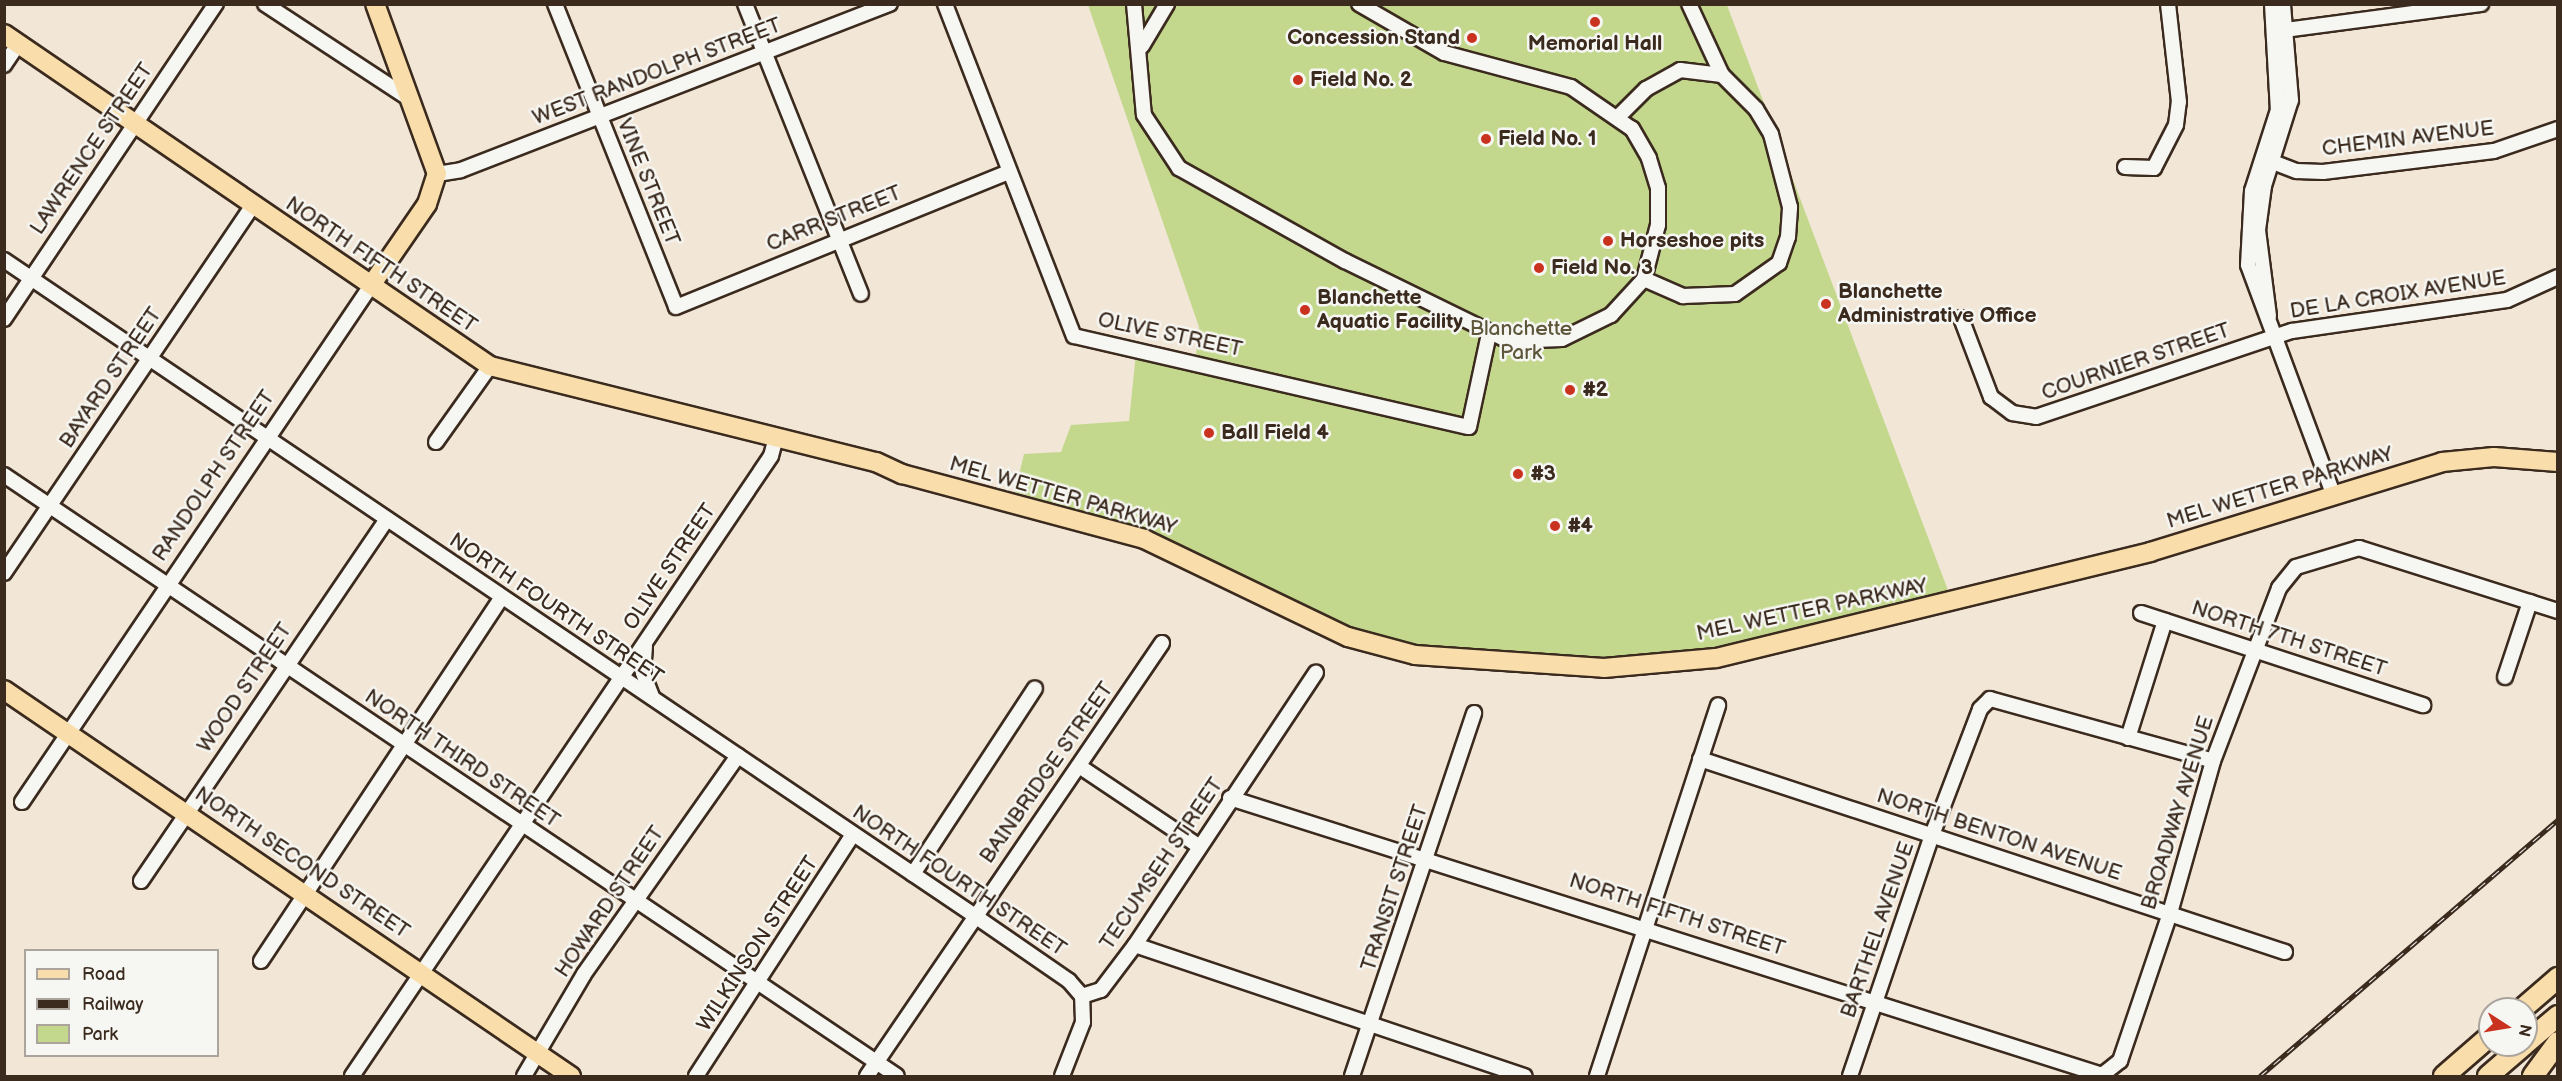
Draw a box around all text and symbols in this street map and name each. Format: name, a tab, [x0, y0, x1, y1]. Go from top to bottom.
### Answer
street label: WEST RANDOLPH STREET	[529, 13, 785, 131]
marker: Memorial Hall	[1588, 15, 1602, 29]
place label: Concession Stand	[1287, 25, 1460, 51]
marker: Concession Stand	[1465, 31, 1479, 45]
place label: Memorial Hall	[1528, 31, 1662, 57]
street label: LAWRENCE STREET	[25, 58, 159, 240]
place label: Field No. 2	[1310, 67, 1412, 93]
marker: Field No. 2	[1291, 73, 1305, 87]
street label: VINE STREET	[611, 115, 685, 249]
street label: CHEMIN AVENUE	[2321, 116, 2495, 162]
place label: Field No. 1	[1498, 126, 1597, 152]
marker: Field No. 1	[1479, 132, 1493, 146]
street label: CARR STREET	[763, 180, 905, 258]
street label: NORTH FIFTH STREET	[280, 191, 482, 339]
place label: Horseshoe pits	[1620, 228, 1764, 254]
marker: Horseshoe pits	[1601, 234, 1615, 248]
place label: Field No. 3	[1551, 255, 1653, 281]
marker: Field No. 3	[1532, 261, 1546, 275]
street label: DE LA CROIX AVENUE	[2288, 265, 2508, 325]
place label: Blanchette Administrative Office	[1838, 279, 2036, 329]
place label: Blanchette Aquatic Facility	[1317, 285, 1463, 335]
marker: Blanchette Administrative Office	[1819, 297, 1833, 311]
street label: BAYARD STREET	[55, 303, 167, 453]
marker: Blanchette Aquatic Facility	[1298, 303, 1312, 317]
street label: OLIVE STREET	[1095, 307, 1245, 363]
park label: Blanchette Park	[1470, 316, 1572, 366]
street label: COURNIER STREET	[2038, 318, 2234, 406]
place label: #2	[1582, 377, 1608, 403]
marker: #2	[1563, 383, 1577, 397]
street label: RANDOLPH STREET	[147, 386, 281, 566]
place label: Ball Field 4	[1221, 420, 1329, 446]
marker: Ball Field 4	[1202, 426, 1216, 440]
street label: MEL WETTER PARKWAY	[2163, 441, 2397, 535]
street label: MEL WETTER PARKWAY	[946, 451, 1180, 541]
place label: #3	[1530, 461, 1556, 487]
marker: #3	[1511, 467, 1525, 481]
street label: OLIVE STREET	[618, 499, 722, 635]
place label: #4	[1567, 513, 1593, 539]
marker: #4	[1548, 519, 1562, 533]
street label: NORTH FOURTH STREET	[444, 528, 668, 690]
street label: MEL WETTER PARKWAY	[1694, 573, 1930, 647]
street label: NORTH 7TH STREET	[2188, 595, 2390, 683]
street label: WOOD STREET	[192, 618, 298, 758]
street label: BAINBRIDGE STREET	[975, 677, 1119, 869]
street label: NORTH THIRD STREET	[359, 684, 565, 834]
street label: BROADWAY AVENUE	[2137, 713, 2219, 913]
street label: TECUMSEH STREET	[1095, 773, 1229, 955]
street label: NORTH SECOND STREET	[189, 781, 415, 945]
street label: NORTH BENTON AVENUE	[1873, 783, 2125, 887]
street label: NORTH FOURTH STREET	[847, 800, 1071, 962]
street label: TRANSIT STREET	[1356, 801, 1434, 975]
street label: HOWARD STREET	[550, 821, 670, 983]
street label: BARTHEL AVENUE	[1836, 839, 1920, 1021]
street label: WILKINSON STREET	[692, 852, 824, 1036]
street label: NORTH FIFTH STREET	[1566, 868, 1788, 962]
legend	[24, 949, 219, 1057]
text: Road	[82, 964, 126, 985]
text: Railway	[82, 994, 144, 1015]
north arrow	[2478, 997, 2538, 1057]
text: N	[2514, 1023, 2535, 1038]
text: Park	[82, 1024, 118, 1045]

